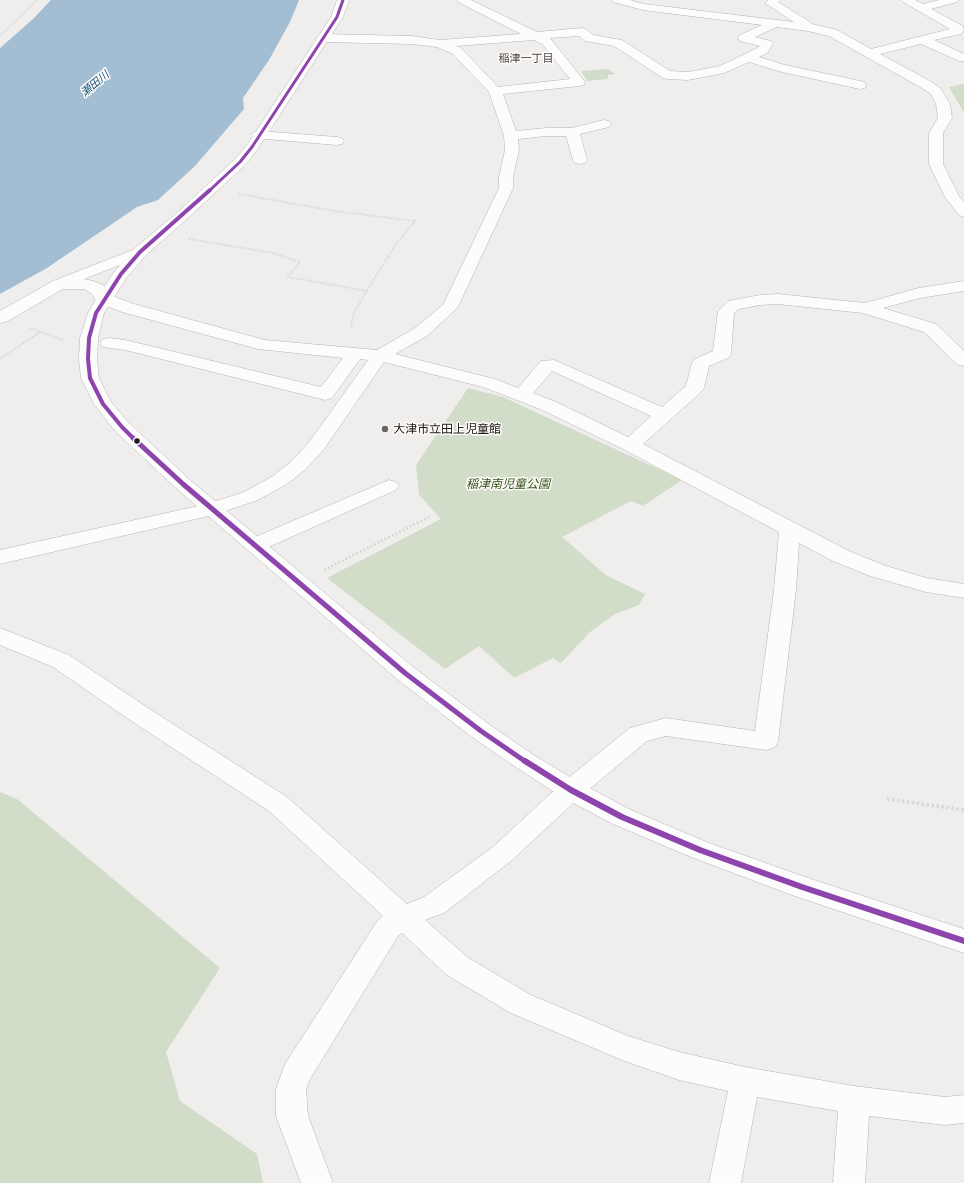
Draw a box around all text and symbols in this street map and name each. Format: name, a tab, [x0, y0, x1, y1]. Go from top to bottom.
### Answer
district label: 稲津一丁目	[499, 52, 553, 66]
water label: 瀬田川	[78, 68, 112, 100]
place label: 大津市立田上児童館	[393, 422, 501, 436]
marker: 大津市立田上児童館	[380, 424, 390, 434]
unlabelled marker	[132, 436, 142, 446]
park label: 稲津南児童公園	[466, 477, 550, 491]

